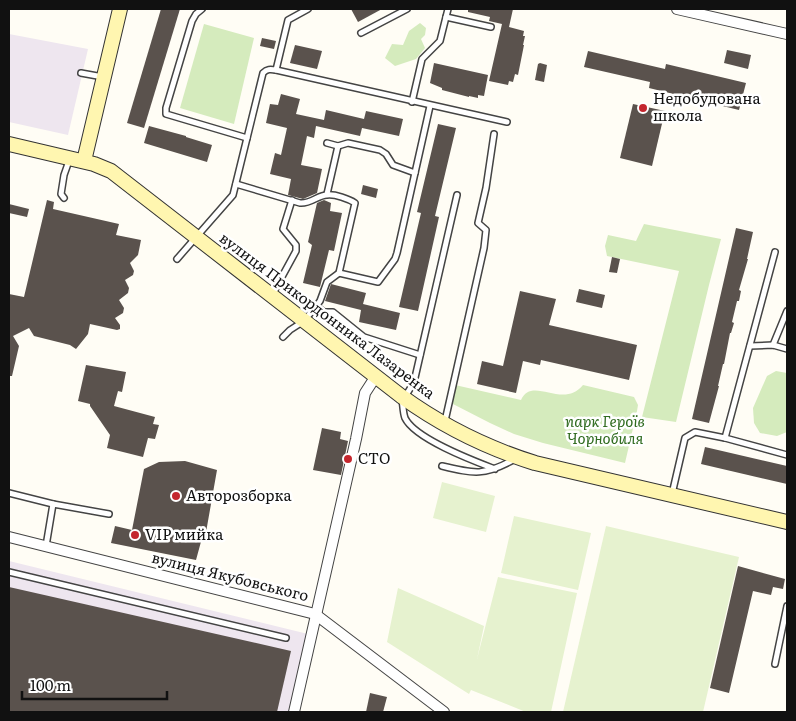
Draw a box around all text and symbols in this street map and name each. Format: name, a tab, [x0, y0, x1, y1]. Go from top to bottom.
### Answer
place label: Недобудована школа	[653, 86, 761, 126]
marker: Недобудована школа	[637, 102, 649, 114]
street label: вулиця Прикордонника Лазаренка	[215, 226, 441, 404]
park label: парк Героїв Чорнобиля	[565, 409, 645, 449]
place label: СТО	[358, 446, 390, 469]
marker: СТО	[342, 453, 354, 465]
place label: Авторозборка	[186, 483, 293, 506]
marker: Авторозборка	[170, 490, 182, 502]
place label: VIP мийка	[145, 522, 224, 545]
marker: VIP мийка	[129, 529, 141, 541]
street label: вулиця Якубовського	[149, 545, 311, 606]
scale bar	[22, 668, 168, 700]
text: 100 m	[30, 673, 71, 696]

